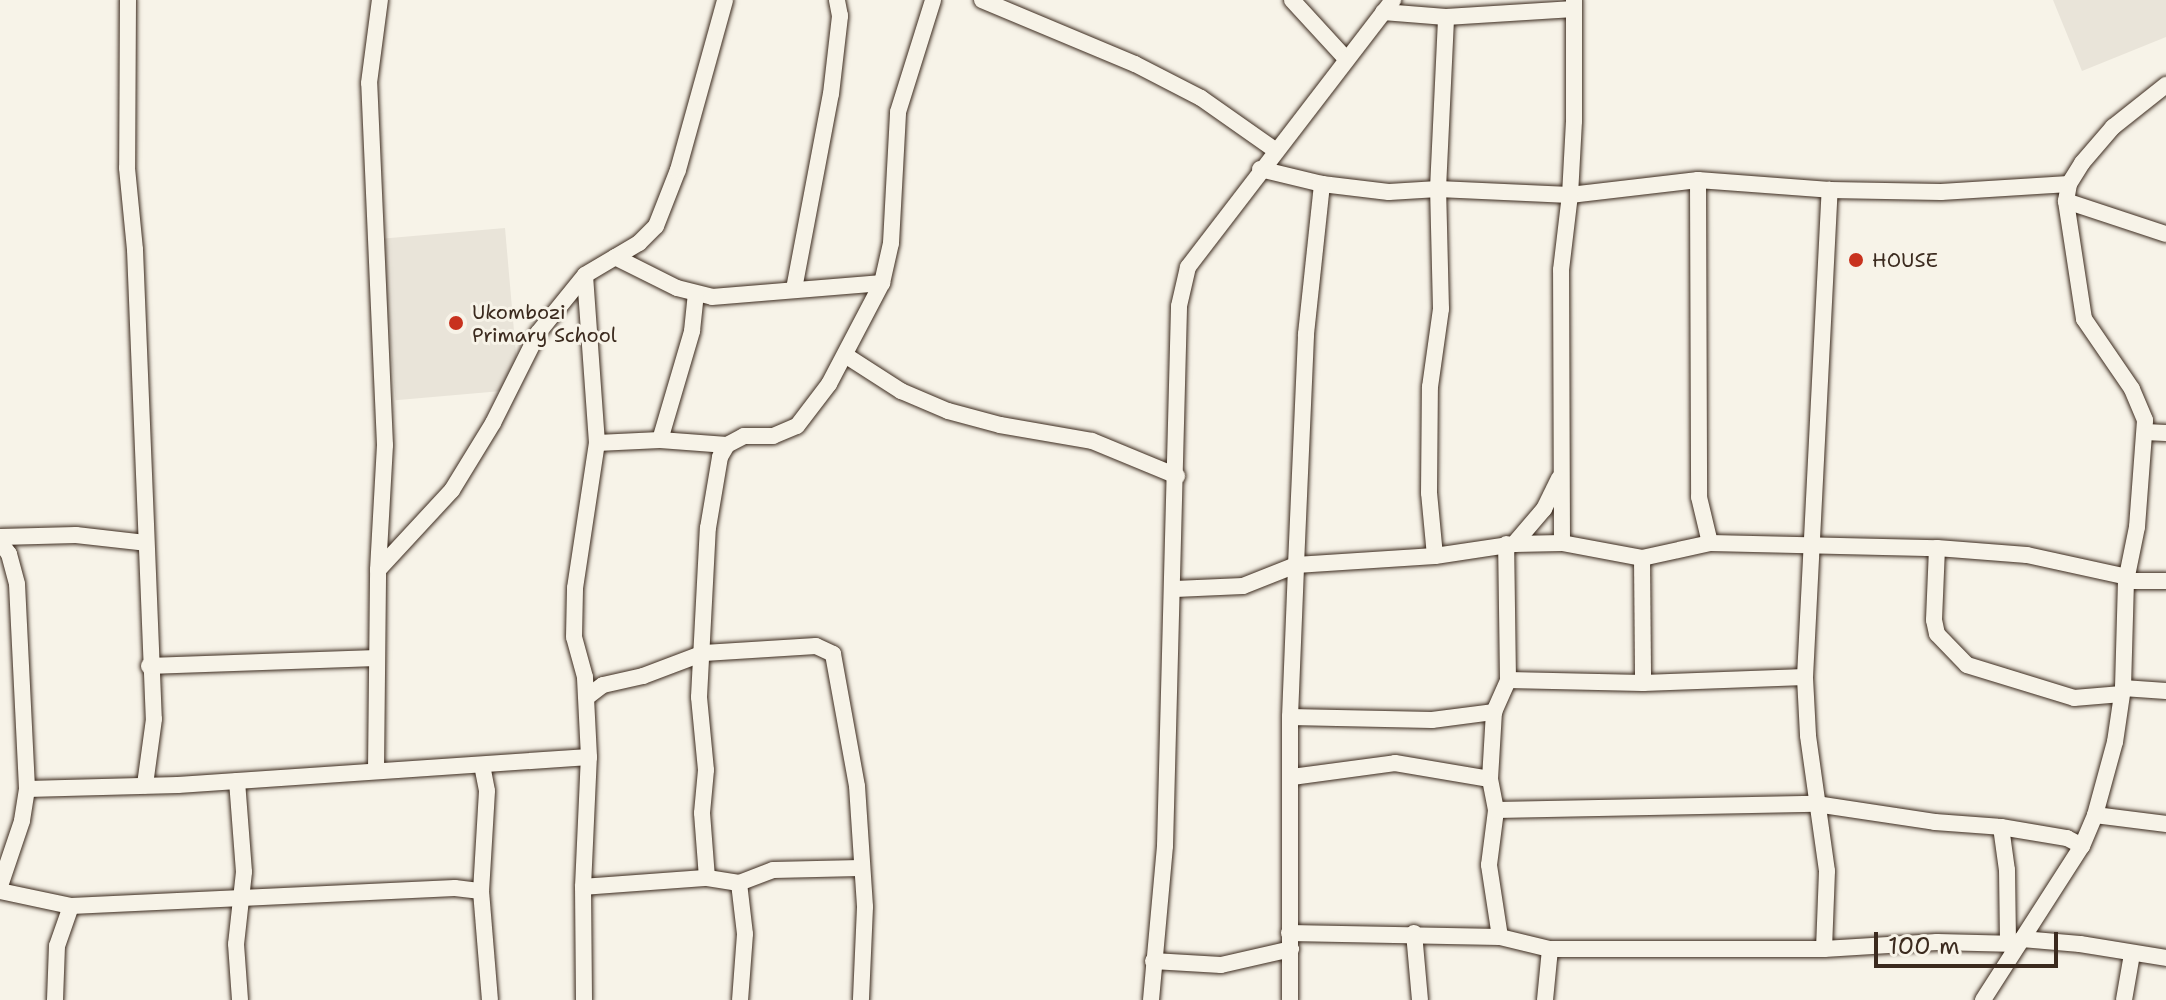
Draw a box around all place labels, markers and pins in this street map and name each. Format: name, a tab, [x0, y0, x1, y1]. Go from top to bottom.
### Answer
place label: HOUSE	[1872, 248, 1938, 272]
marker: HOUSE	[1847, 251, 1865, 269]
place label: Ukombozi Primary School	[472, 300, 617, 347]
marker: Ukombozi Primary School	[447, 314, 465, 332]

